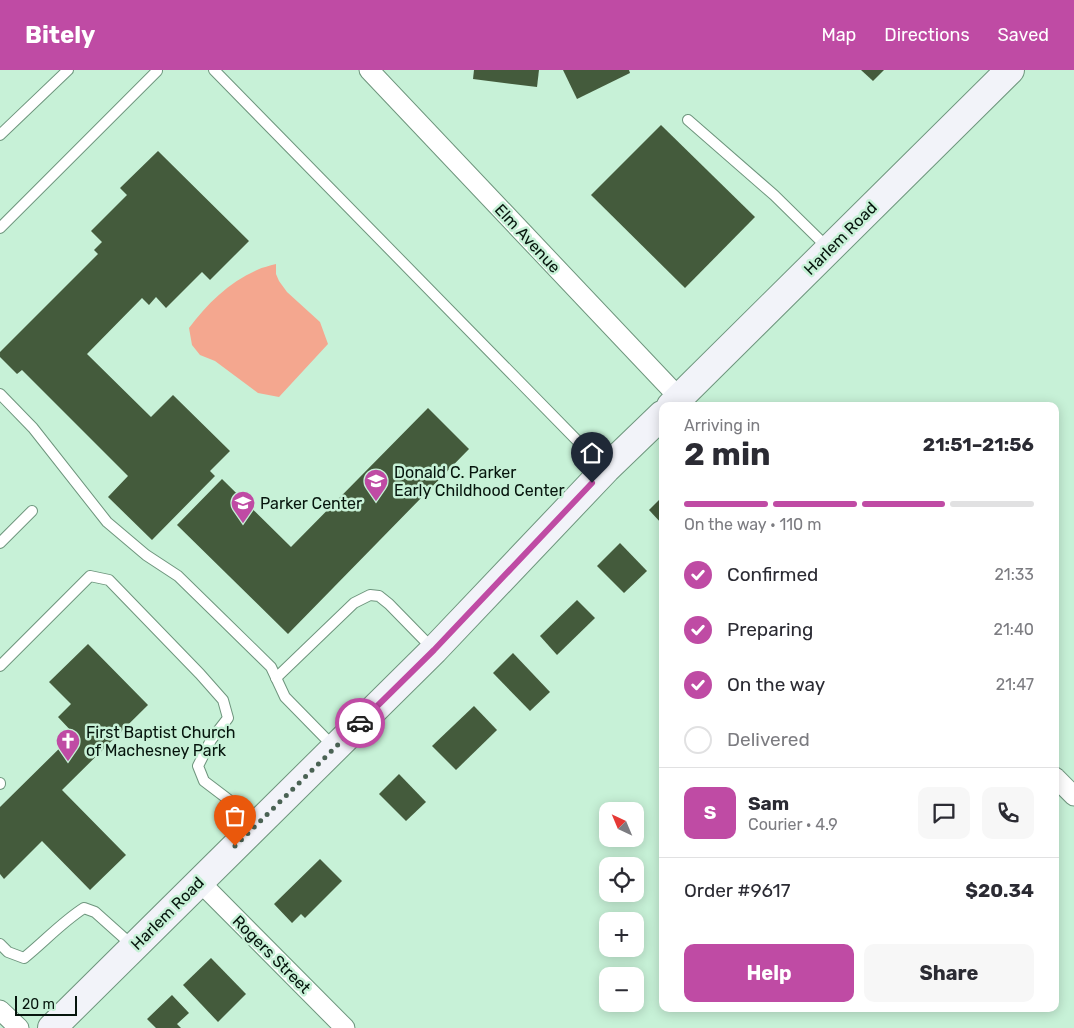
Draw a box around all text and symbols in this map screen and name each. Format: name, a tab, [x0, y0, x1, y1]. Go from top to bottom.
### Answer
text: Bitely	[25, 21, 95, 49]
text: Map	[821, 24, 856, 46]
text: Directions	[884, 24, 970, 46]
text: Saved	[998, 24, 1049, 46]
street label: Harlem Road	[800, 198, 881, 279]
street label: Elm Avenue	[491, 200, 564, 277]
text: Arriving in	[684, 416, 760, 435]
pin	[571, 432, 613, 483]
text: 21:51–21:56	[923, 433, 1034, 456]
text: 2 min	[684, 435, 771, 473]
icon: home	[578, 439, 606, 467]
place label: Donald C. Parker Early Childhood Center	[394, 463, 565, 500]
school or university icon: Donald C. Parker Early Childhood Center	[363, 468, 389, 502]
school or university icon: Parker Center	[230, 490, 256, 524]
place label: Parker Center	[260, 494, 362, 513]
text: On the way · 110 m	[684, 515, 821, 534]
icon: check	[684, 561, 712, 589]
text: Confirmed	[727, 563, 818, 586]
text: 21:33	[994, 565, 1034, 584]
icon: check	[684, 616, 712, 644]
text: Preparing	[727, 618, 813, 641]
text: 21:40	[994, 620, 1034, 639]
icon: check	[684, 671, 712, 699]
text: On the way	[727, 673, 825, 696]
text: 21:47	[996, 675, 1034, 694]
courier	[335, 698, 385, 748]
icon: car	[346, 709, 374, 737]
place label: First Baptist Church of Machesney Park	[86, 723, 236, 760]
church icon: First Baptist Church of Machesney Park	[55, 728, 81, 762]
text: Delivered	[727, 728, 810, 751]
button: chat	[918, 787, 970, 839]
button: phone	[982, 787, 1034, 839]
text: Sam	[748, 792, 789, 815]
pin	[214, 795, 256, 846]
text: S	[704, 801, 716, 824]
icon: bag	[221, 802, 249, 830]
north arrow	[599, 802, 644, 848]
map controls	[599, 802, 644, 1012]
text: Courier · 4.9	[748, 815, 838, 834]
button: locate	[599, 857, 644, 902]
street label: Harlem Road	[127, 873, 208, 954]
text: Order #9617	[684, 879, 790, 902]
text: $20.34	[965, 879, 1034, 902]
street label: Rogers Street	[229, 911, 315, 997]
button: +	[599, 912, 644, 957]
button: Help	[684, 944, 854, 1002]
button: Share	[864, 944, 1034, 1002]
button: −	[599, 967, 644, 1012]
scale bar	[15, 993, 78, 1016]
text: 20 m	[22, 996, 55, 1013]

